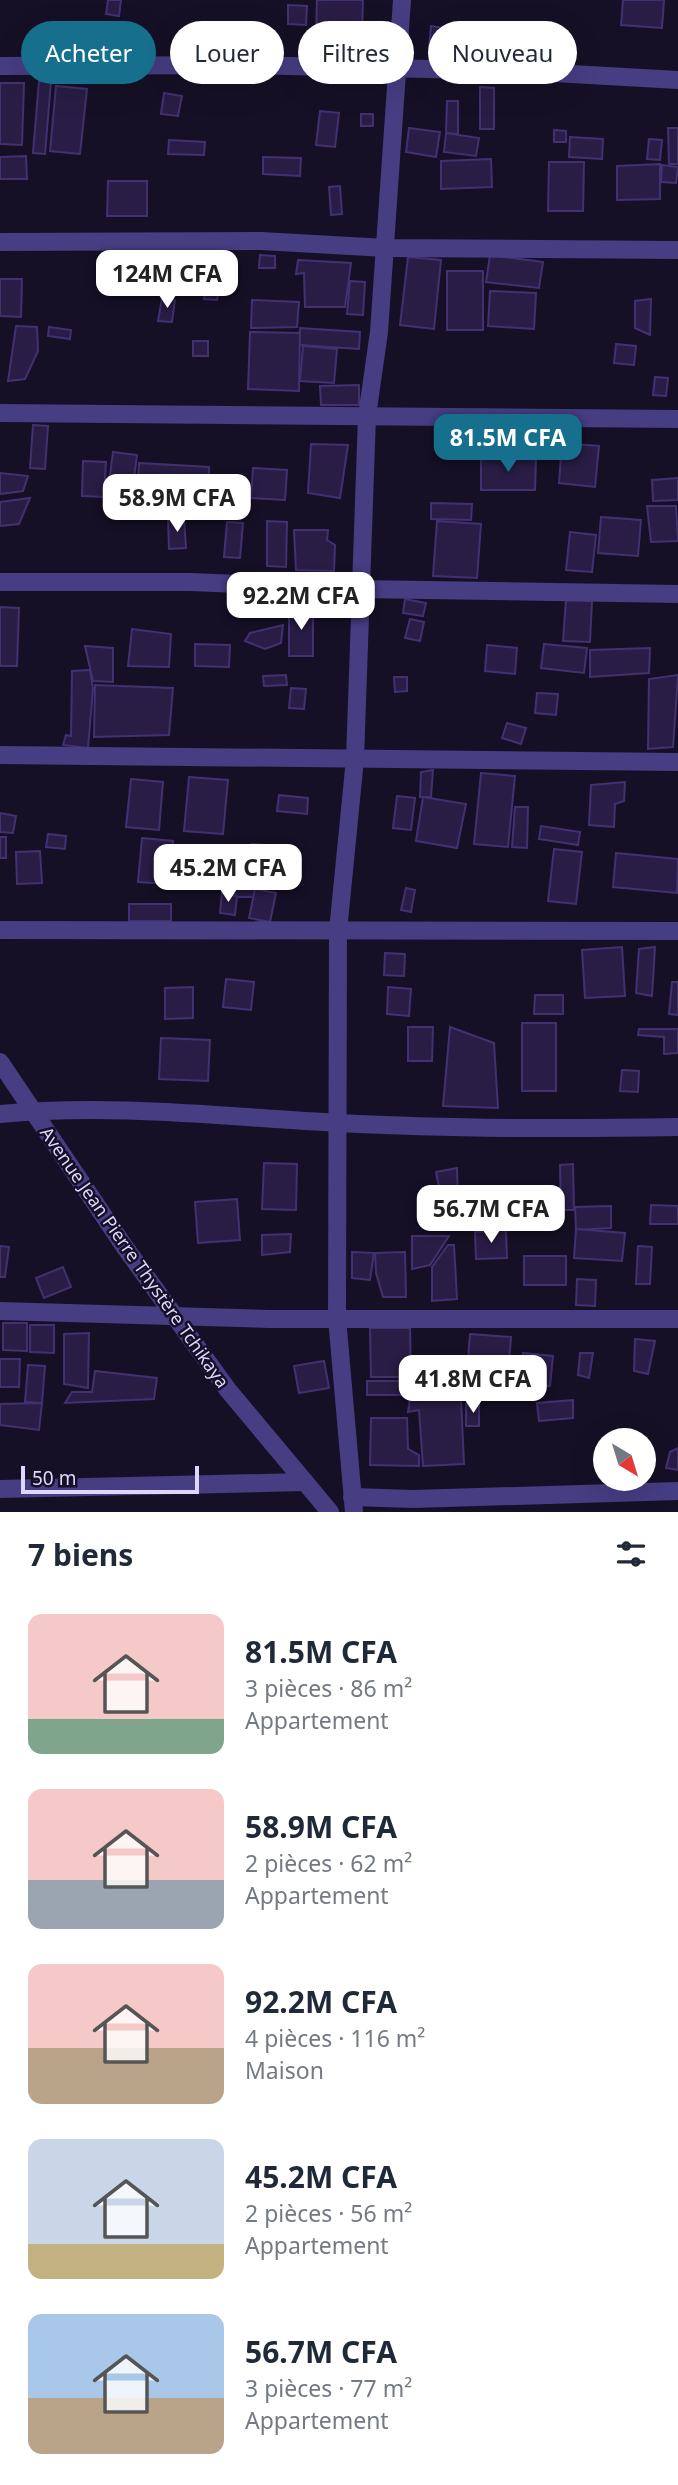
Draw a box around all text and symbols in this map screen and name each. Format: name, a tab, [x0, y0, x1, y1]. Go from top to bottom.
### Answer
chip: Acheter	[21, 21, 156, 84]
chip: Louer	[170, 21, 284, 84]
chip: Filtres	[298, 21, 414, 84]
chip: Nouveau	[428, 21, 577, 84]
pin: 124M CFA	[95, 250, 239, 310]
text: 124M CFA	[112, 257, 222, 289]
pin: 81.5M CFA	[428, 414, 588, 474]
text: 81.5M CFA	[450, 421, 566, 453]
pin: 58.9M CFA	[97, 475, 257, 534]
text: 58.9M CFA	[119, 481, 235, 513]
pin: 92.2M CFA	[221, 572, 381, 632]
text: 92.2M CFA	[243, 579, 359, 611]
pin: 45.2M CFA	[148, 844, 308, 904]
text: 45.2M CFA	[170, 851, 286, 883]
street label: Avenue Jean Pierre Thystère Tchikaya	[35, 1122, 235, 1392]
pin: 56.7M CFA	[411, 1186, 571, 1245]
text: 56.7M CFA	[433, 1192, 549, 1224]
pin: 41.8M CFA	[393, 1356, 553, 1415]
text: 41.8M CFA	[415, 1362, 531, 1394]
north arrow	[593, 1428, 656, 1491]
map controls	[593, 1428, 656, 1491]
scale bar	[21, 1463, 200, 1495]
text: 50 m	[32, 1465, 76, 1491]
text: 7 biens	[28, 1534, 133, 1575]
icon: filters	[612, 1535, 650, 1573]
text: 81.5M CFA	[245, 1631, 397, 1672]
icon: home	[84, 1642, 168, 1726]
text: 3 pièces · 86 m²	[245, 1672, 412, 1704]
text: Appartement	[245, 1704, 389, 1736]
text: 58.9M CFA	[245, 1806, 397, 1847]
icon: home	[84, 1817, 168, 1901]
text: 2 pièces · 62 m²	[245, 1847, 412, 1879]
text: Appartement	[245, 1879, 389, 1911]
text: 92.2M CFA	[245, 1981, 397, 2022]
icon: home	[84, 1992, 168, 2076]
text: 4 pièces · 116 m²	[245, 2022, 425, 2054]
text: Maison	[245, 2054, 324, 2086]
text: 45.2M CFA	[245, 2156, 397, 2197]
icon: home	[84, 2167, 168, 2251]
text: 2 pièces · 56 m²	[245, 2197, 412, 2229]
text: Appartement	[245, 2229, 389, 2261]
text: 56.7M CFA	[245, 2331, 397, 2372]
icon: home	[84, 2342, 168, 2426]
text: 3 pièces · 77 m²	[245, 2372, 412, 2404]
text: Appartement	[245, 2404, 389, 2436]

